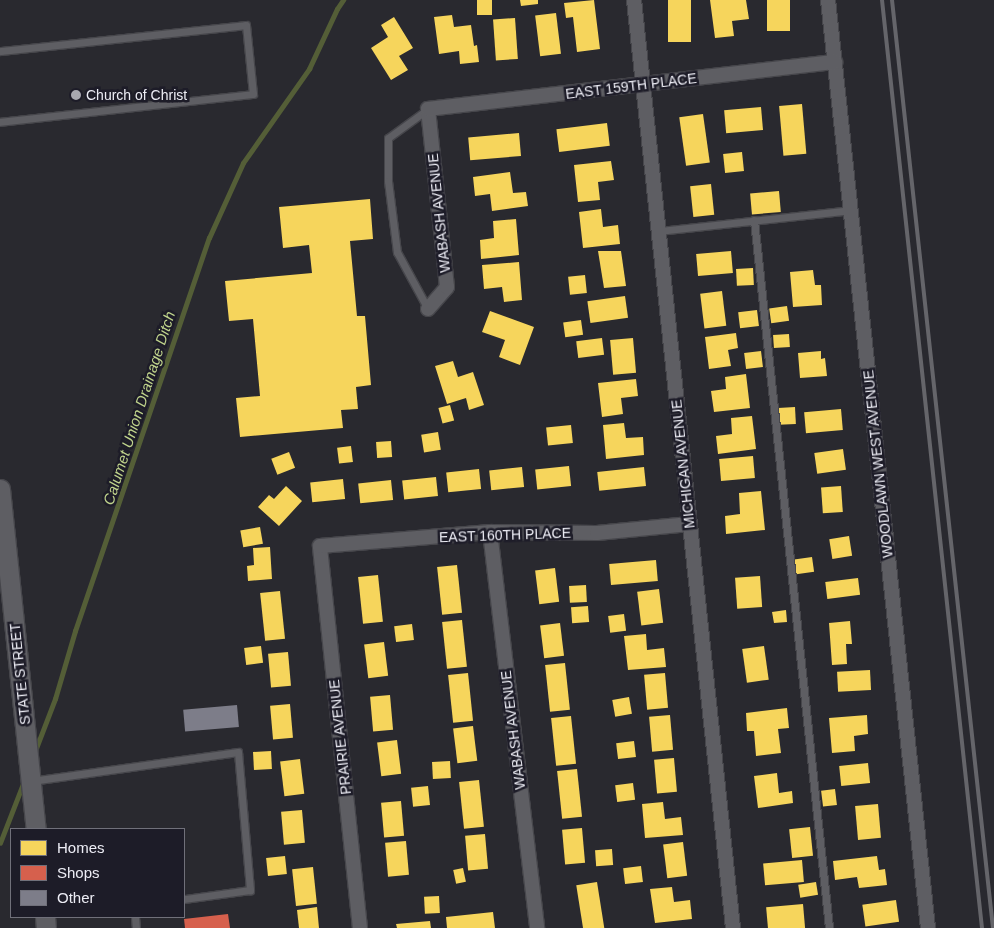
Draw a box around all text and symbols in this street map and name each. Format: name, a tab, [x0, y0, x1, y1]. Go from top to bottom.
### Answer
street label: EAST 159TH PLACE	[564, 70, 698, 102]
place label: Church of Christ	[86, 87, 187, 103]
marker: Church of Christ	[70, 89, 82, 101]
street label: WABASH AVENUE	[424, 152, 454, 274]
water label: Calumet Union Drainage Ditch	[99, 309, 179, 507]
street label: WOODLAWN WEST AVENUE	[860, 369, 896, 559]
street label: MICHIGAN AVENUE	[668, 398, 698, 530]
street label: EAST 160TH PLACE	[439, 524, 571, 546]
street label: STATE STREET	[6, 622, 34, 726]
street label: WABASH AVENUE	[497, 669, 529, 791]
street label: PRAIRIE AVENUE	[326, 678, 354, 796]
legend	[10, 828, 185, 918]
text: Homes	[57, 839, 105, 856]
text: Shops	[57, 864, 100, 881]
text: Other	[57, 889, 95, 906]

